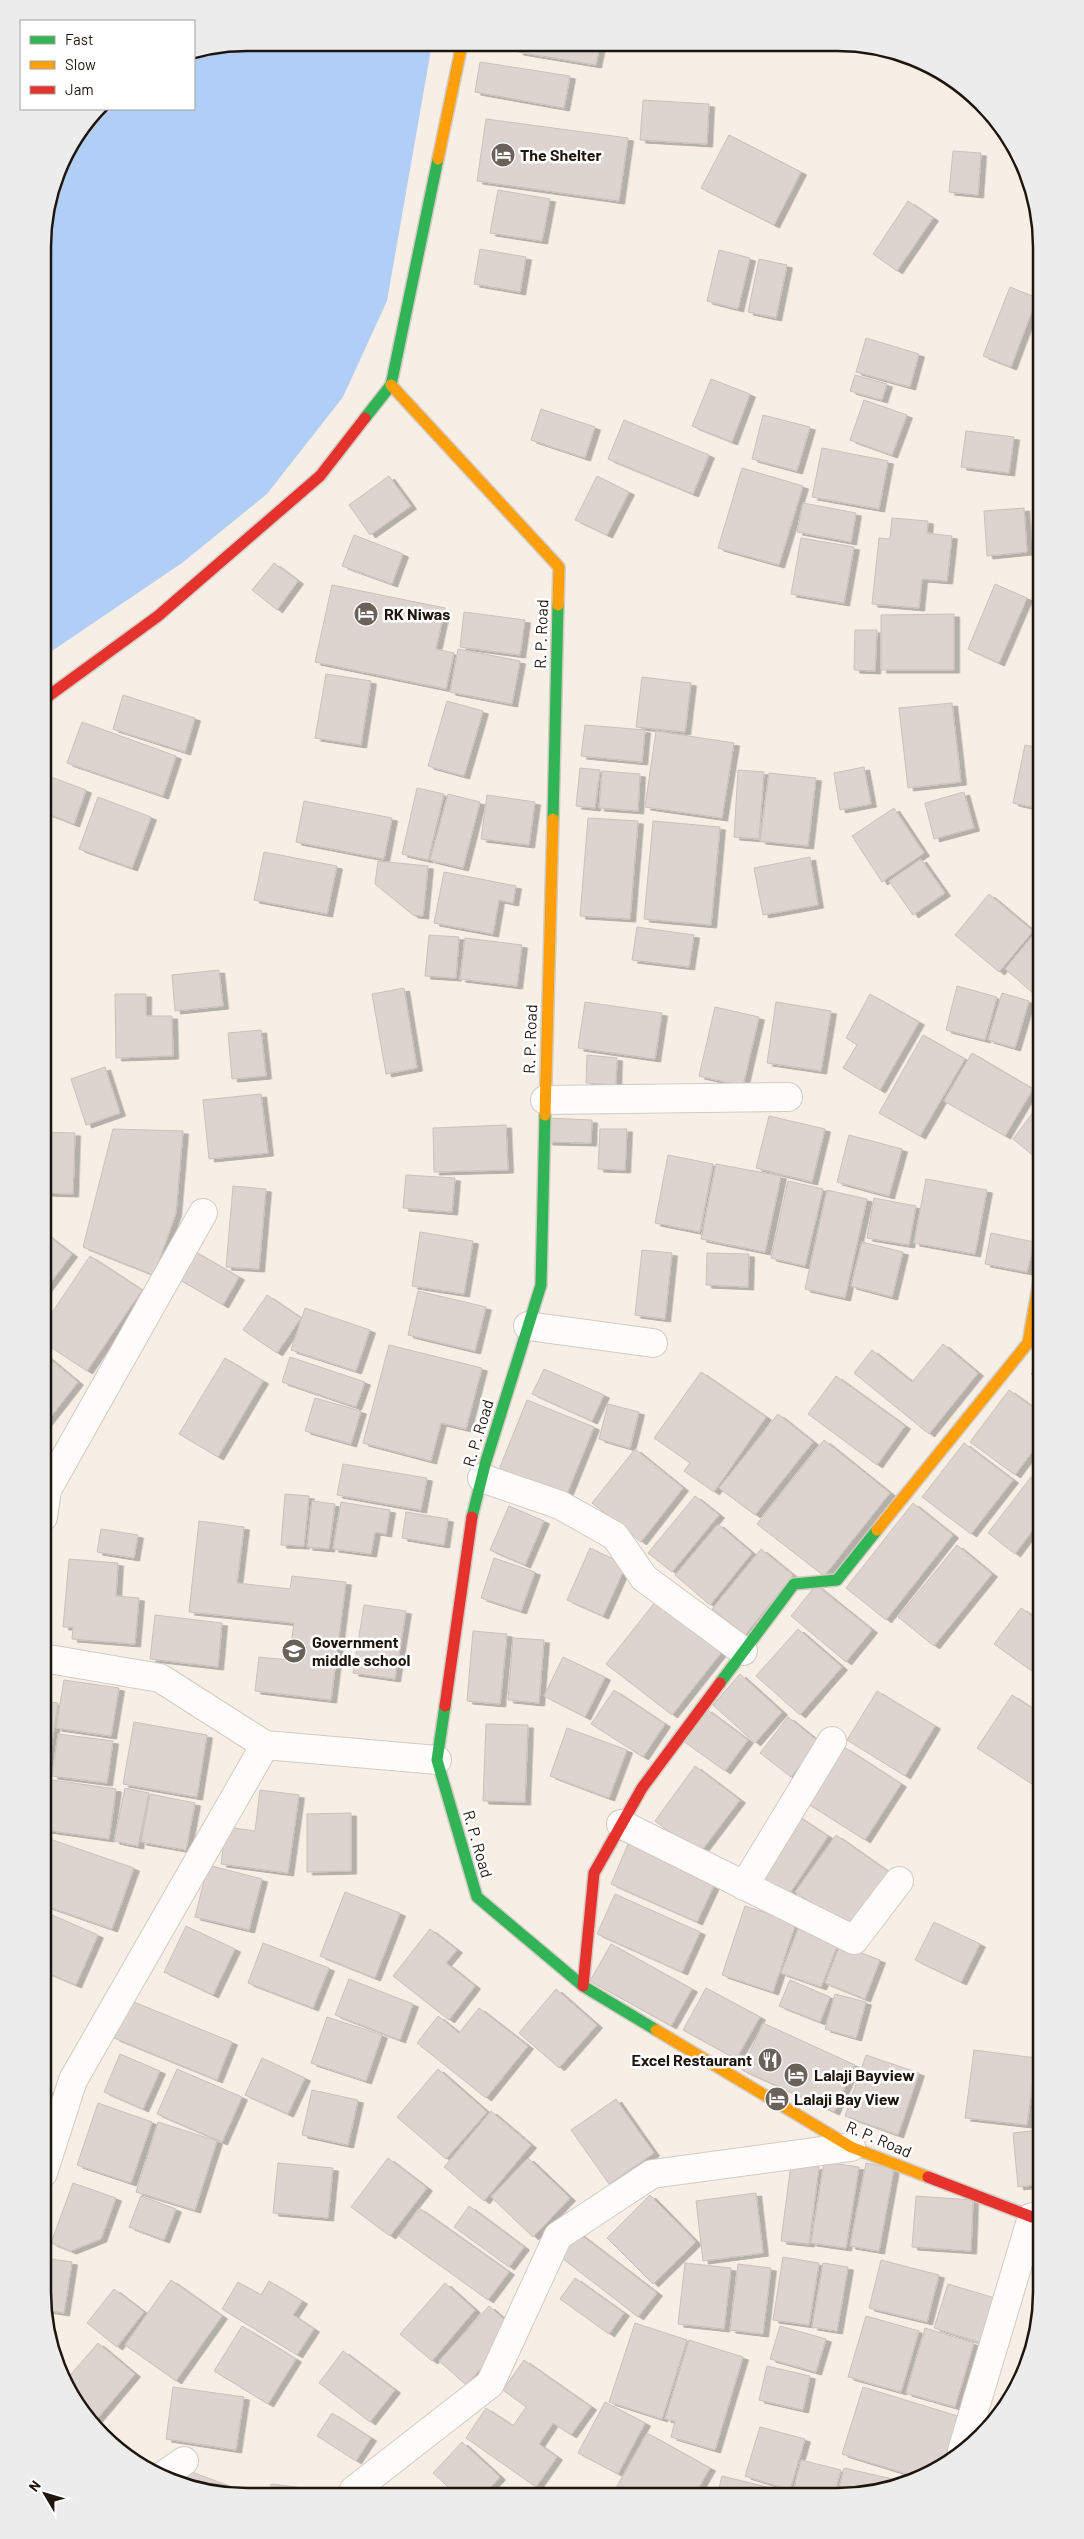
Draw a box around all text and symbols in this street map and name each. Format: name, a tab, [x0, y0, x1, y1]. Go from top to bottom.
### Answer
legend	[20, 20, 195, 110]
text: Fast	[65, 30, 93, 48]
text: Slow	[65, 55, 96, 73]
text: Jam	[65, 80, 94, 98]
hotel icon: The Shelter	[490, 142, 516, 168]
place label: The Shelter	[520, 145, 602, 164]
street label: R. P. Road	[530, 599, 551, 669]
hotel icon: RK Niwas	[353, 601, 379, 627]
place label: RK Niwas	[384, 604, 450, 623]
street label: R. P. Road	[519, 1004, 540, 1074]
street label: R. P. Road	[458, 1397, 497, 1469]
place label: Government middle school	[312, 1632, 411, 1669]
school or university icon: Government middle school	[281, 1638, 307, 1664]
street label: R. P. Road	[460, 1808, 497, 1880]
restaurant icon: Excel Restaurant	[757, 2047, 783, 2073]
place label: Excel Restaurant	[631, 2050, 752, 2069]
hotel icon: Lalaji Bayview	[783, 2062, 809, 2088]
place label: Lalaji Bayview	[814, 2065, 915, 2084]
hotel icon: Lalaji Bay View	[764, 2086, 790, 2112]
place label: Lalaji Bay View	[794, 2089, 900, 2108]
street label: R. P. Road	[844, 2116, 915, 2161]
north arrow	[20, 2469, 70, 2519]
text: N	[25, 2477, 44, 2495]

